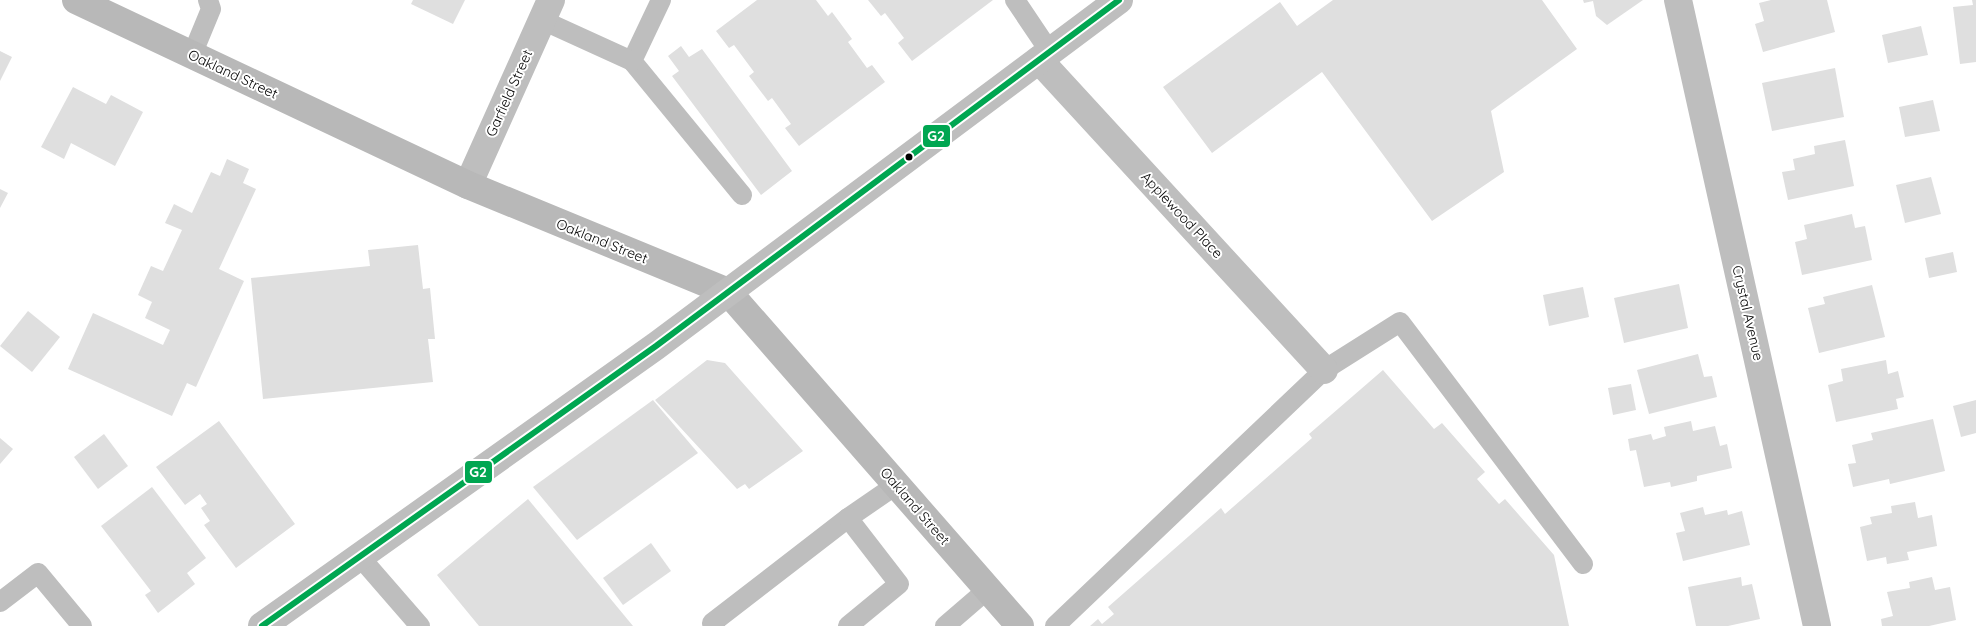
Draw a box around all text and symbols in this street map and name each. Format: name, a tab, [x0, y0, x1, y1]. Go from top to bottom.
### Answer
street label: Oakland Street	[185, 45, 281, 103]
street label: Garfield Street	[482, 46, 536, 139]
line badge: G2	[922, 124, 951, 148]
text: G2	[927, 127, 945, 145]
unlabelled marker	[904, 152, 914, 162]
street label: Applewood Place	[1137, 168, 1227, 262]
street label: Oakland Street	[554, 214, 651, 268]
street label: Crystal Avenue	[1728, 264, 1768, 362]
line badge: G2	[464, 460, 493, 484]
text: G2	[469, 463, 487, 481]
street label: Oakland Street	[876, 463, 954, 549]

